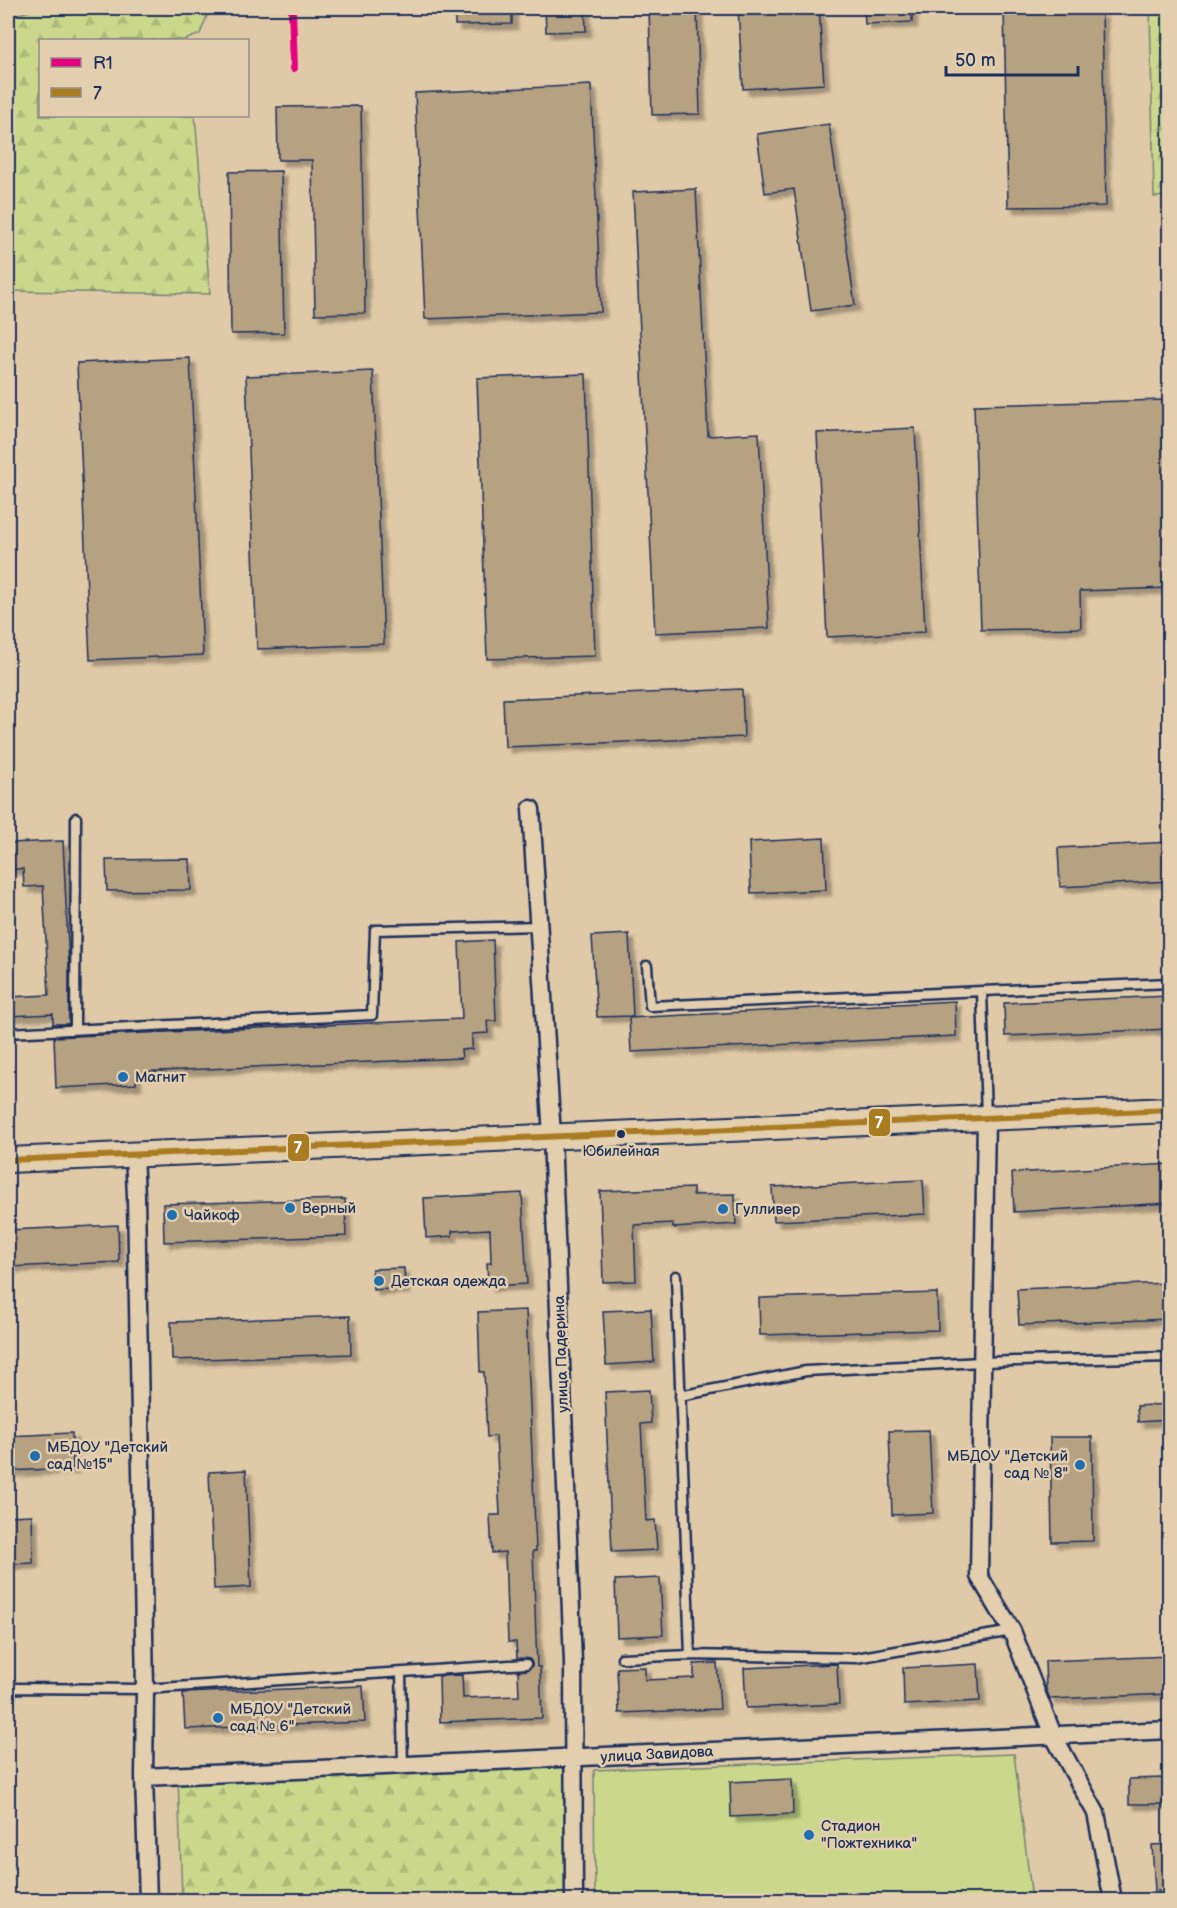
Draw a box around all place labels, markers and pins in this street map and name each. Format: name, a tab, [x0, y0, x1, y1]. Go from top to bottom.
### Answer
place label: Магнит	[135, 1068, 186, 1087]
marker: Магнит	[116, 1070, 130, 1084]
marker: Юбилейная	[615, 1128, 627, 1140]
place label: Юбилейная	[583, 1143, 660, 1160]
place label: Верный	[302, 1199, 356, 1218]
place label: Гулливер	[735, 1200, 801, 1219]
marker: Верный	[283, 1201, 297, 1215]
marker: Гулливер	[716, 1202, 730, 1216]
place label: Чайкоф	[184, 1206, 240, 1225]
marker: Чайкоф	[165, 1208, 179, 1222]
place label: Детская одежда	[391, 1272, 506, 1291]
marker: Детская одежда	[372, 1274, 386, 1288]
place label: МБДОУ "Детский сад №15"	[47, 1438, 168, 1474]
place label: МБДОУ "Детский сад № 8"	[947, 1447, 1068, 1483]
marker: МБДОУ "Детский сад №15"	[28, 1449, 42, 1463]
marker: МБДОУ "Детский сад № 8"	[1073, 1458, 1087, 1472]
place label: МБДОУ "Детский сад № 6"	[230, 1700, 351, 1736]
marker: МБДОУ "Детский сад № 6"	[211, 1711, 225, 1725]
place label: Стадион "Пожтехника"	[821, 1817, 917, 1853]
marker: Стадион "Пожтехника"	[802, 1828, 816, 1842]

